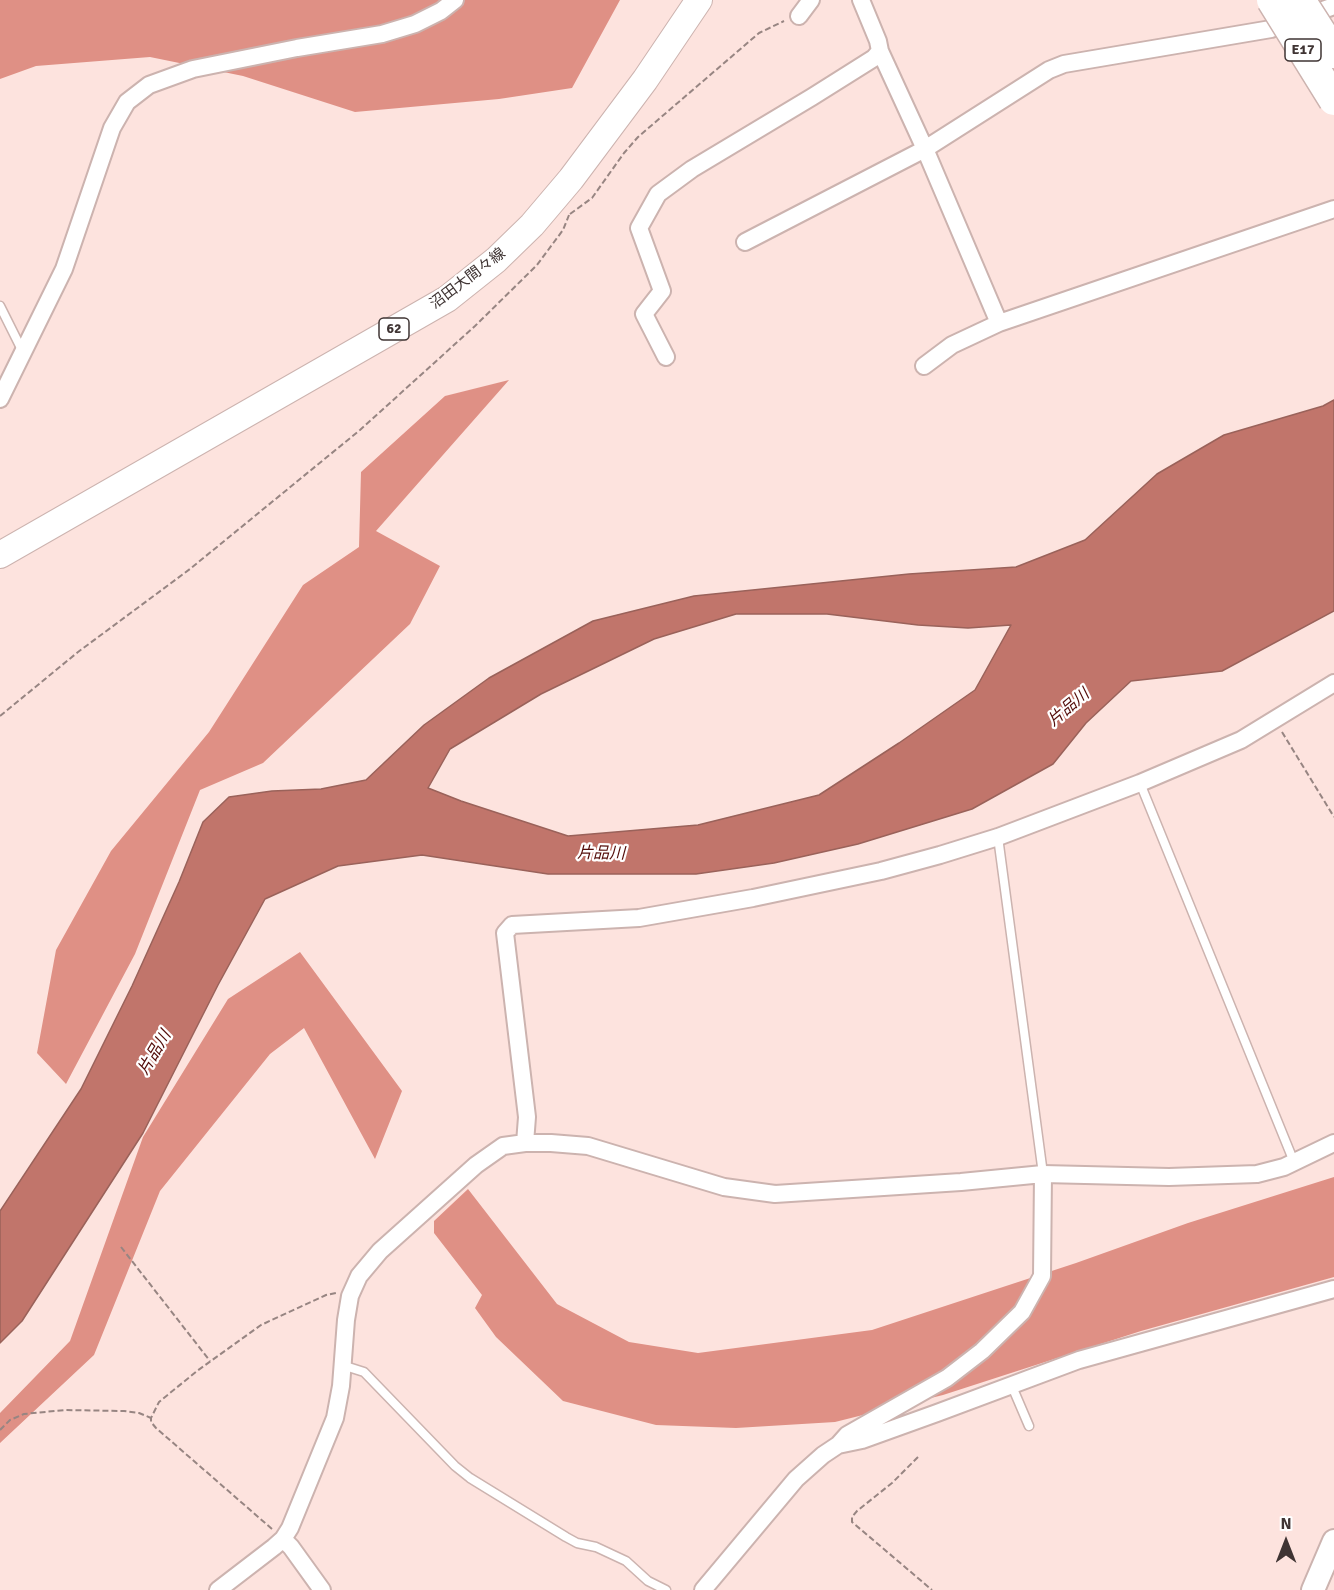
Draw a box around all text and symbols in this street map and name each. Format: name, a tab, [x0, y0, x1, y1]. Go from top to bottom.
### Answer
road number: E17	[1285, 39, 1321, 61]
street label: 沼田大間々線	[427, 245, 509, 313]
road number: 62	[379, 318, 409, 340]
water label: 片品川	[1044, 685, 1094, 731]
water label: 片品川	[577, 844, 625, 864]
water label: 片品川	[134, 1027, 176, 1079]
north arrow	[1256, 1512, 1316, 1572]
text: N	[1280, 1514, 1292, 1534]

